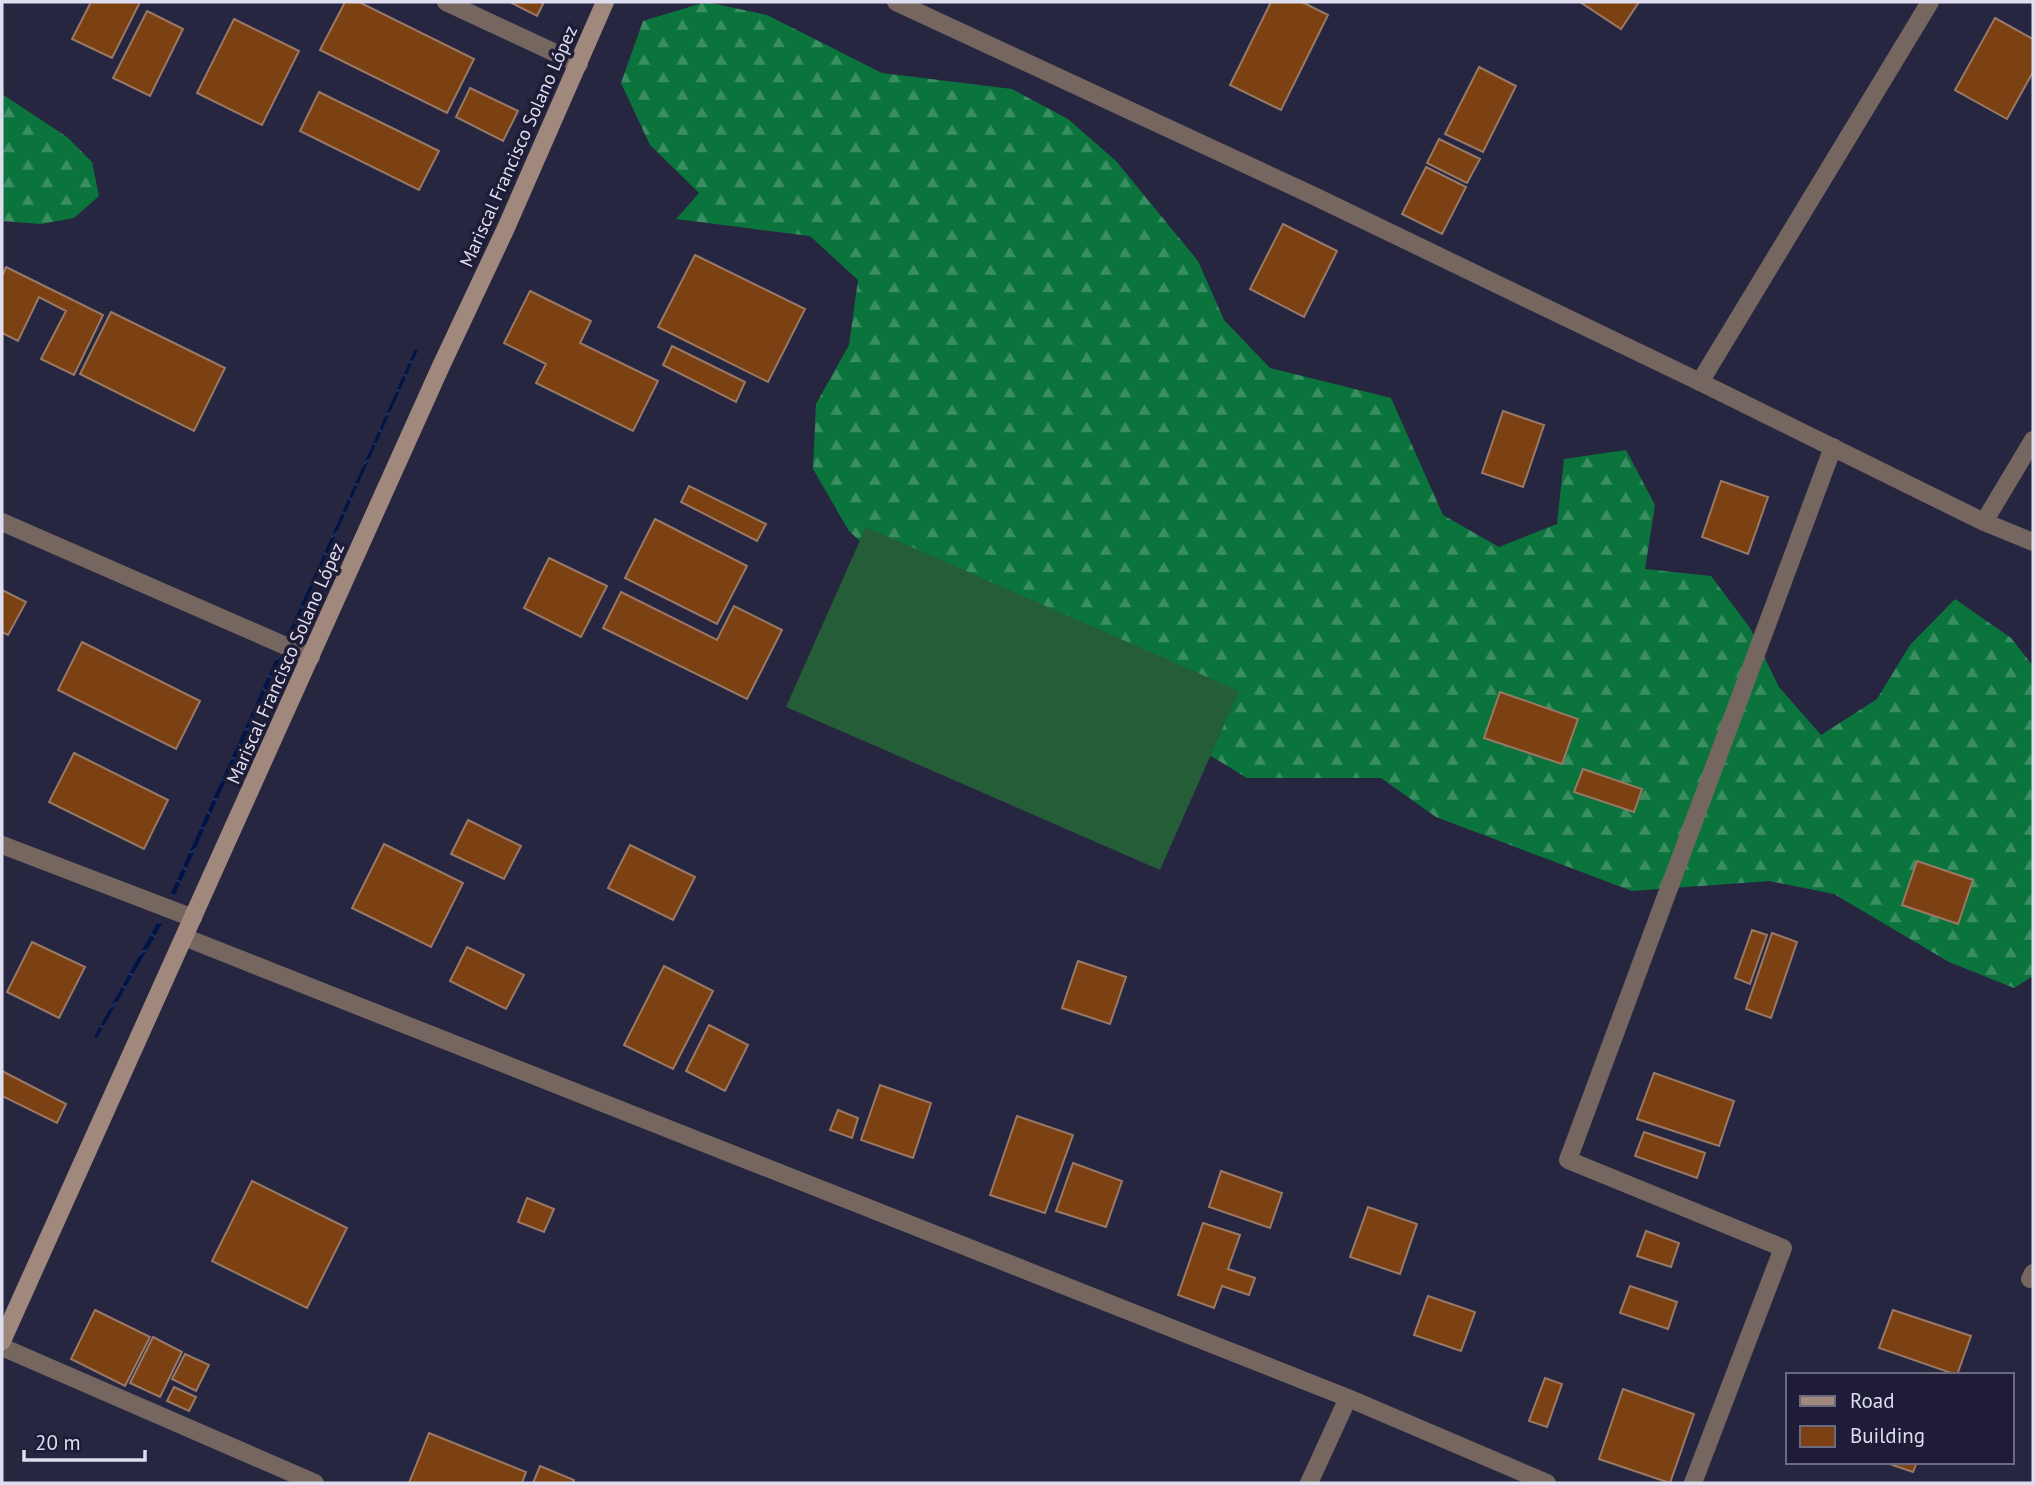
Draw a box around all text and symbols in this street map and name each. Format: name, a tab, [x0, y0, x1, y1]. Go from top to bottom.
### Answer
street label: Mariscal Francisco Solano López	[454, 22, 582, 270]
street label: Mariscal Francisco Solano López	[221, 539, 349, 787]
legend	[1786, 1373, 2014, 1464]
text: Road	[1850, 1387, 1894, 1414]
scale bar	[24, 1418, 145, 1462]
text: Building	[1850, 1422, 1925, 1449]
text: 20 m	[35, 1429, 81, 1456]

